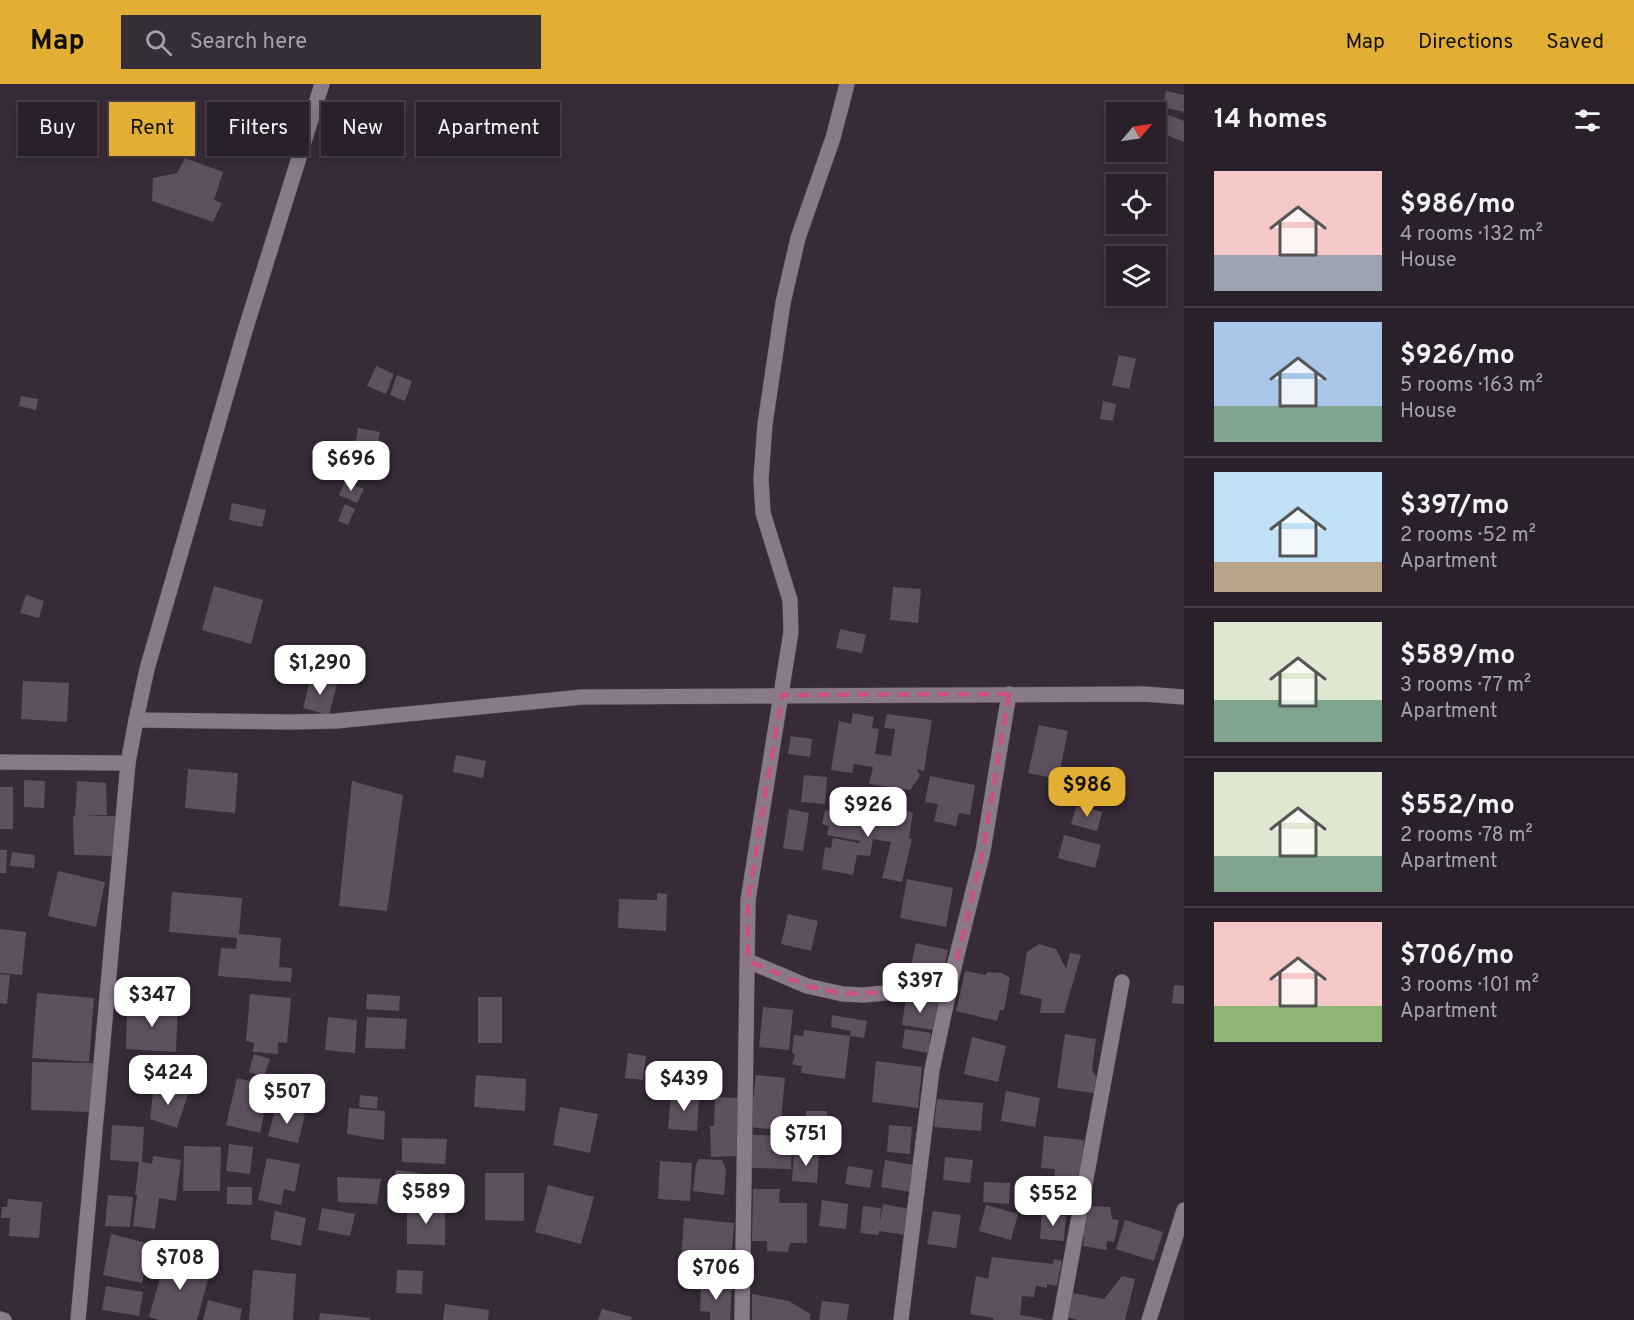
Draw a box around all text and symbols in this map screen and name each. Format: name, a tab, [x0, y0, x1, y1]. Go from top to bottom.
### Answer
search box	[121, 15, 541, 69]
text: Map	[30, 24, 85, 60]
icon: search	[142, 26, 175, 59]
text: Search here	[190, 29, 307, 56]
text: Map	[1345, 29, 1385, 56]
text: Directions	[1418, 29, 1513, 56]
text: Saved	[1546, 29, 1604, 56]
chip: Buy	[18, 102, 97, 156]
chip: Rent	[109, 102, 195, 156]
chip: Filters	[207, 102, 309, 156]
chip: New	[321, 102, 404, 156]
chip: Apartment	[416, 102, 560, 156]
north arrow	[1106, 102, 1166, 162]
map controls	[1106, 102, 1166, 306]
text: 14 homes	[1214, 104, 1328, 137]
icon: filters	[1571, 104, 1604, 137]
button: locate	[1106, 174, 1166, 234]
text: $986/mo	[1400, 189, 1515, 222]
icon: home	[1262, 195, 1334, 267]
text: 4 rooms · 132 m²	[1400, 222, 1543, 248]
button: layers	[1106, 246, 1166, 306]
text: House	[1400, 248, 1456, 274]
text: $926/mo	[1400, 340, 1515, 373]
icon: home	[1262, 346, 1334, 418]
text: 5 rooms · 163 m²	[1400, 373, 1543, 399]
text: House	[1400, 399, 1456, 425]
pin: $696	[315, 441, 387, 492]
text: $696	[327, 447, 375, 473]
text: $397/mo	[1400, 490, 1509, 523]
icon: home	[1262, 496, 1334, 568]
text: 2 rooms · 52 m²	[1400, 523, 1536, 549]
text: Apartment	[1400, 549, 1498, 575]
text: $589/mo	[1400, 640, 1515, 673]
pin: $1,290	[271, 645, 369, 696]
icon: home	[1262, 646, 1334, 718]
text: $1,290	[289, 651, 352, 677]
text: 3 rooms · 77 m²	[1400, 673, 1531, 699]
text: Apartment	[1400, 699, 1498, 725]
pin: $986	[1051, 767, 1123, 818]
text: $986	[1062, 773, 1112, 799]
pin: $926	[832, 787, 904, 838]
text: $552/mo	[1400, 790, 1515, 823]
text: $926	[844, 793, 892, 819]
icon: home	[1262, 796, 1334, 868]
text: 2 rooms · 78 m²	[1400, 823, 1533, 849]
text: Apartment	[1400, 849, 1498, 875]
text: $706/mo	[1400, 940, 1514, 973]
icon: home	[1262, 946, 1334, 1018]
pin: $397	[884, 963, 956, 1014]
text: $397	[897, 969, 943, 995]
text: 3 rooms · 101 m²	[1400, 973, 1539, 999]
pin: $347	[116, 977, 188, 1028]
text: $347	[128, 983, 176, 1009]
text: Apartment	[1400, 999, 1498, 1025]
pin: $424	[132, 1055, 204, 1106]
text: $424	[143, 1061, 193, 1087]
pin: $439	[648, 1061, 720, 1112]
text: $439	[659, 1067, 709, 1093]
pin: $507	[251, 1074, 323, 1125]
text: $507	[263, 1080, 311, 1106]
pin: $751	[770, 1116, 842, 1167]
text: $751	[784, 1122, 828, 1148]
pin: $589	[390, 1174, 462, 1225]
pin: $552	[1017, 1176, 1089, 1227]
text: $589	[401, 1180, 451, 1206]
text: $552	[1029, 1182, 1077, 1208]
pin: $708	[144, 1240, 216, 1291]
text: $708	[156, 1246, 204, 1272]
pin: $706	[680, 1250, 752, 1301]
text: $706	[692, 1256, 740, 1282]

